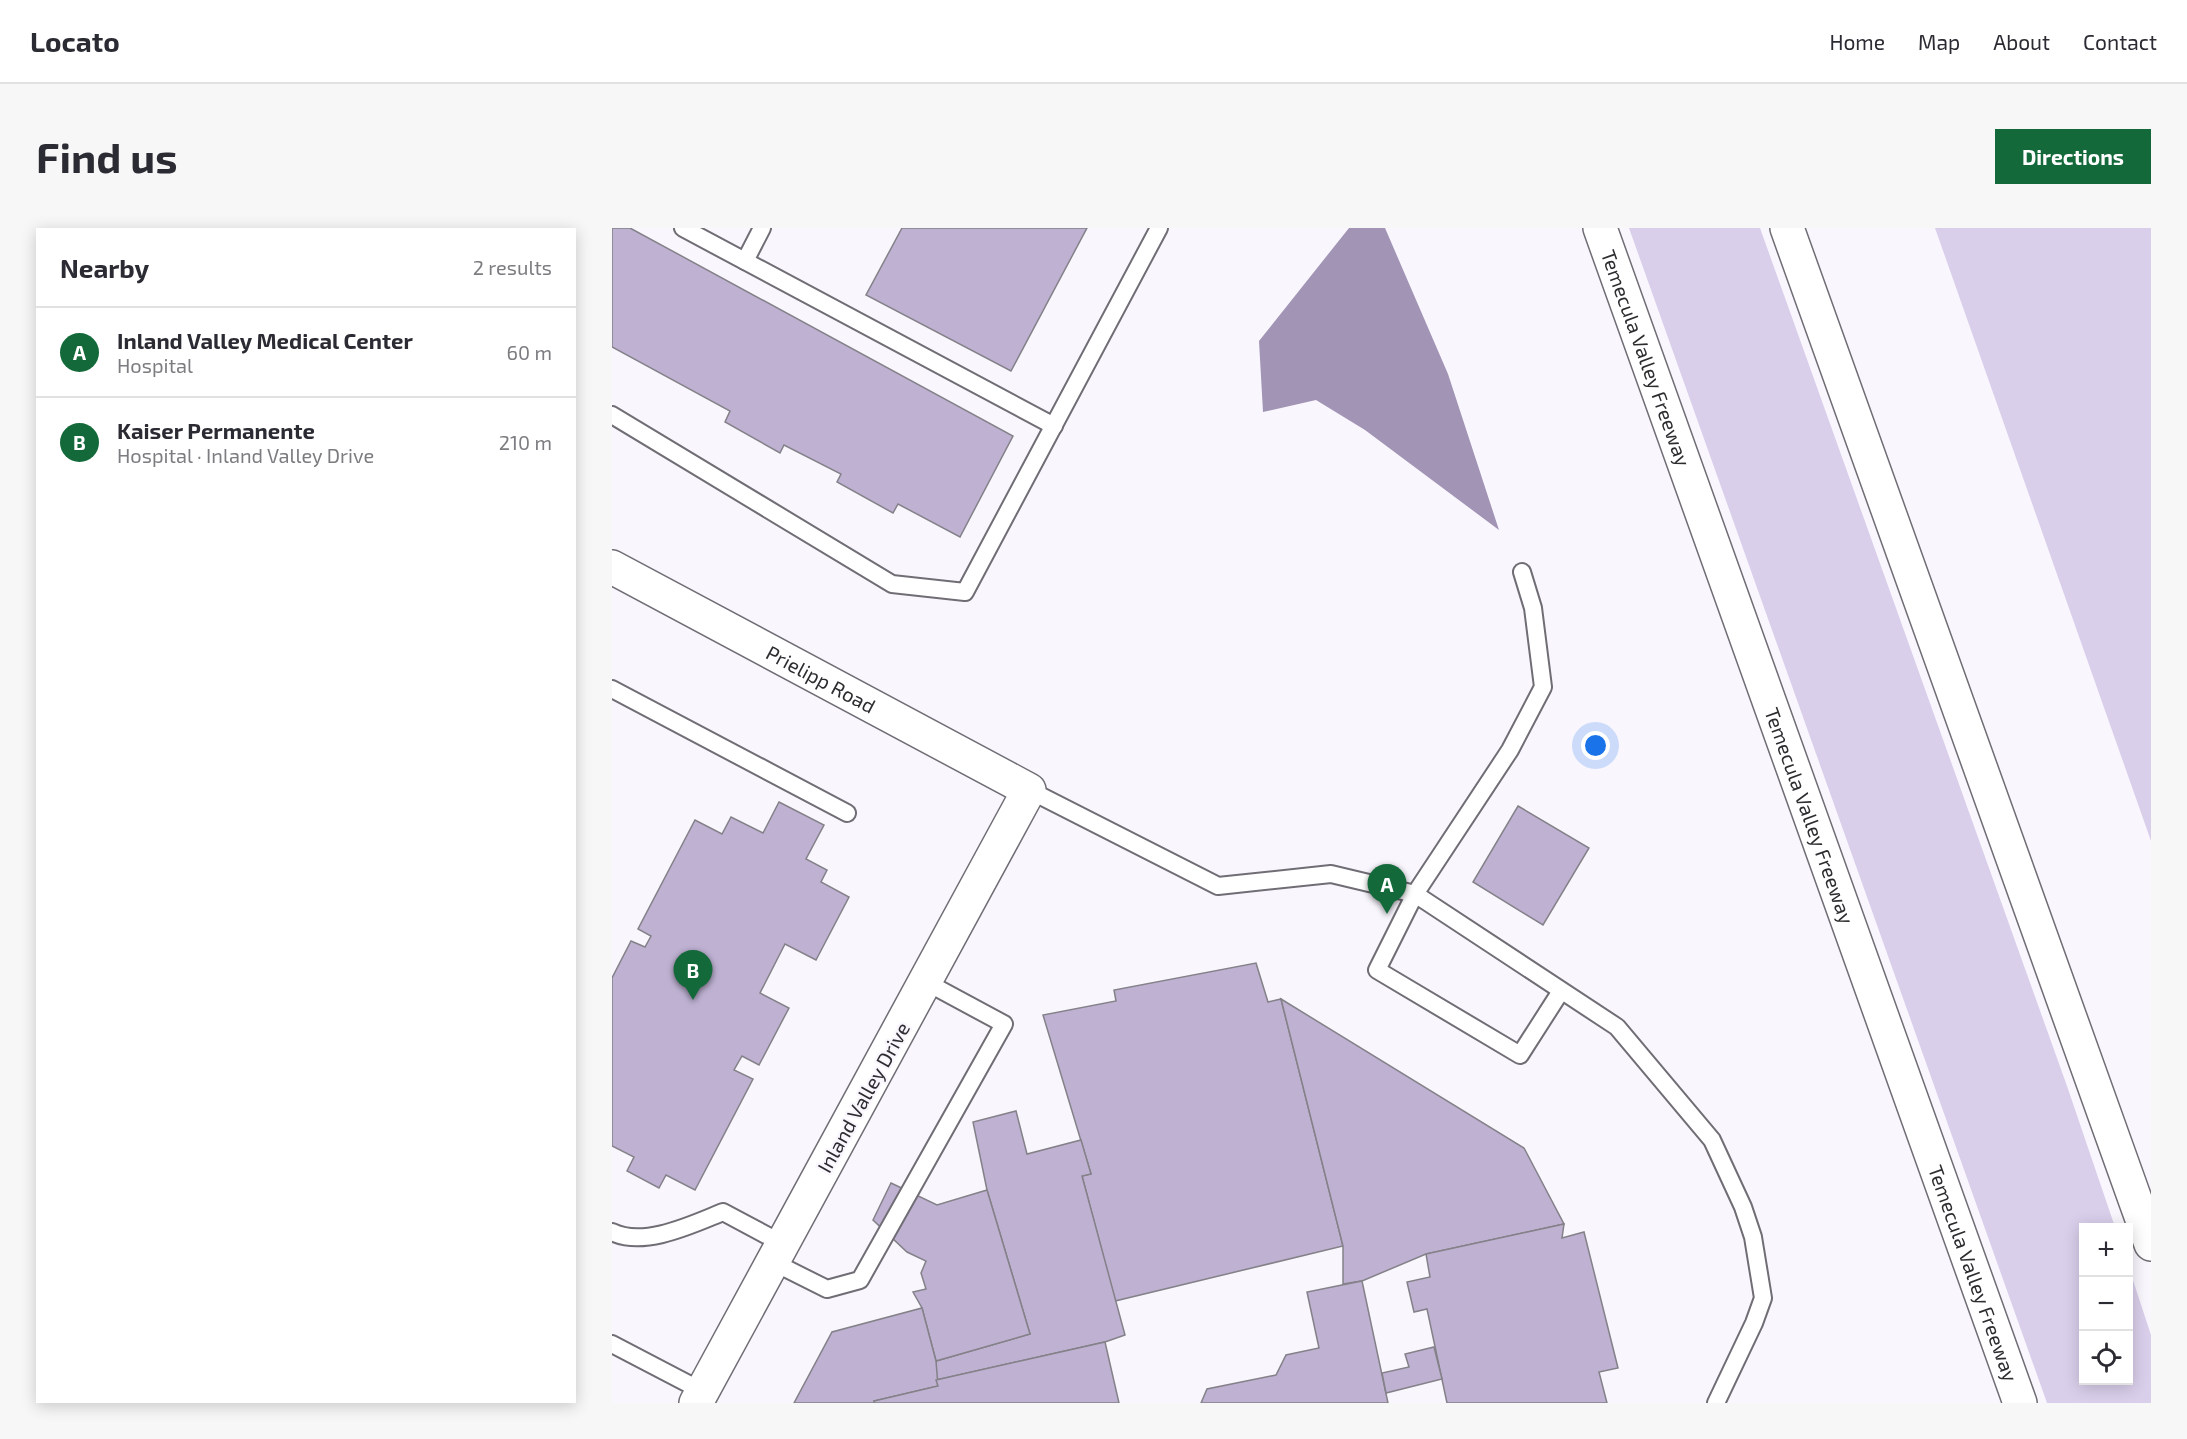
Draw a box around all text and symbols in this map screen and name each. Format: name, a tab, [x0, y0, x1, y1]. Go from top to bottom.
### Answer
text: Locato	[30, 24, 120, 58]
text: Home	[1829, 29, 1885, 54]
text: Map	[1918, 29, 1960, 54]
text: About	[1993, 29, 2050, 54]
text: Contact	[2083, 29, 2157, 54]
button: Directions	[1995, 129, 2151, 184]
text: Find us	[36, 131, 178, 181]
street label: Temecula Valley Freeway	[1597, 247, 1696, 470]
text: Nearby	[60, 252, 149, 283]
text: 2 results	[473, 255, 552, 279]
text: Inland Valley Medical Center	[117, 327, 413, 353]
text: A	[73, 340, 86, 364]
text: 60 m	[507, 340, 552, 364]
text: Hospital	[117, 353, 193, 377]
text: Kaiser Permanente	[117, 417, 315, 443]
text: B	[73, 430, 86, 454]
text: 210 m	[499, 430, 552, 454]
text: Hospital · Inland Valley Drive	[117, 443, 374, 467]
street label: Prielipp Road	[762, 640, 880, 718]
street label: Temecula Valley Freeway	[1760, 704, 1860, 927]
your location	[1581, 731, 1610, 760]
pin: A	[1368, 864, 1406, 914]
pin: B	[674, 950, 712, 1000]
street label: Inland Valley Drive	[812, 1018, 914, 1176]
street label: Temecula Valley Freeway	[1924, 1162, 2023, 1385]
map controls	[2079, 1223, 2133, 1385]
button: +	[2079, 1223, 2133, 1277]
button: −	[2079, 1277, 2133, 1331]
button: locate	[2079, 1331, 2133, 1385]

